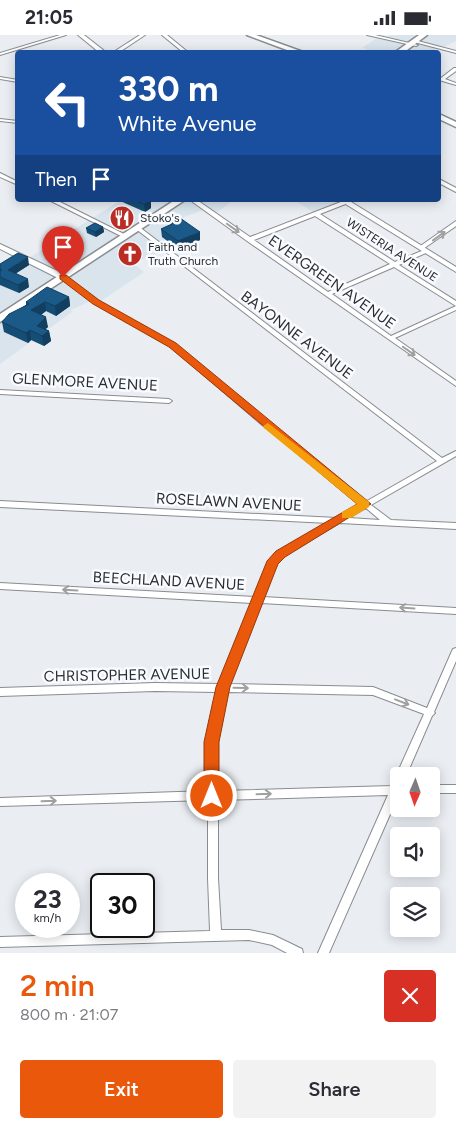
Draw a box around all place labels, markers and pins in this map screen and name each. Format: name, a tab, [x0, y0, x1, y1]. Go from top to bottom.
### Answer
restaurant icon: Stoko's	[109, 205, 135, 231]
place label: Stoko's	[140, 211, 180, 225]
pin	[42, 226, 84, 277]
place label: Faith and Truth Church	[148, 240, 219, 268]
church icon: Faith and Truth Church	[117, 241, 143, 267]

